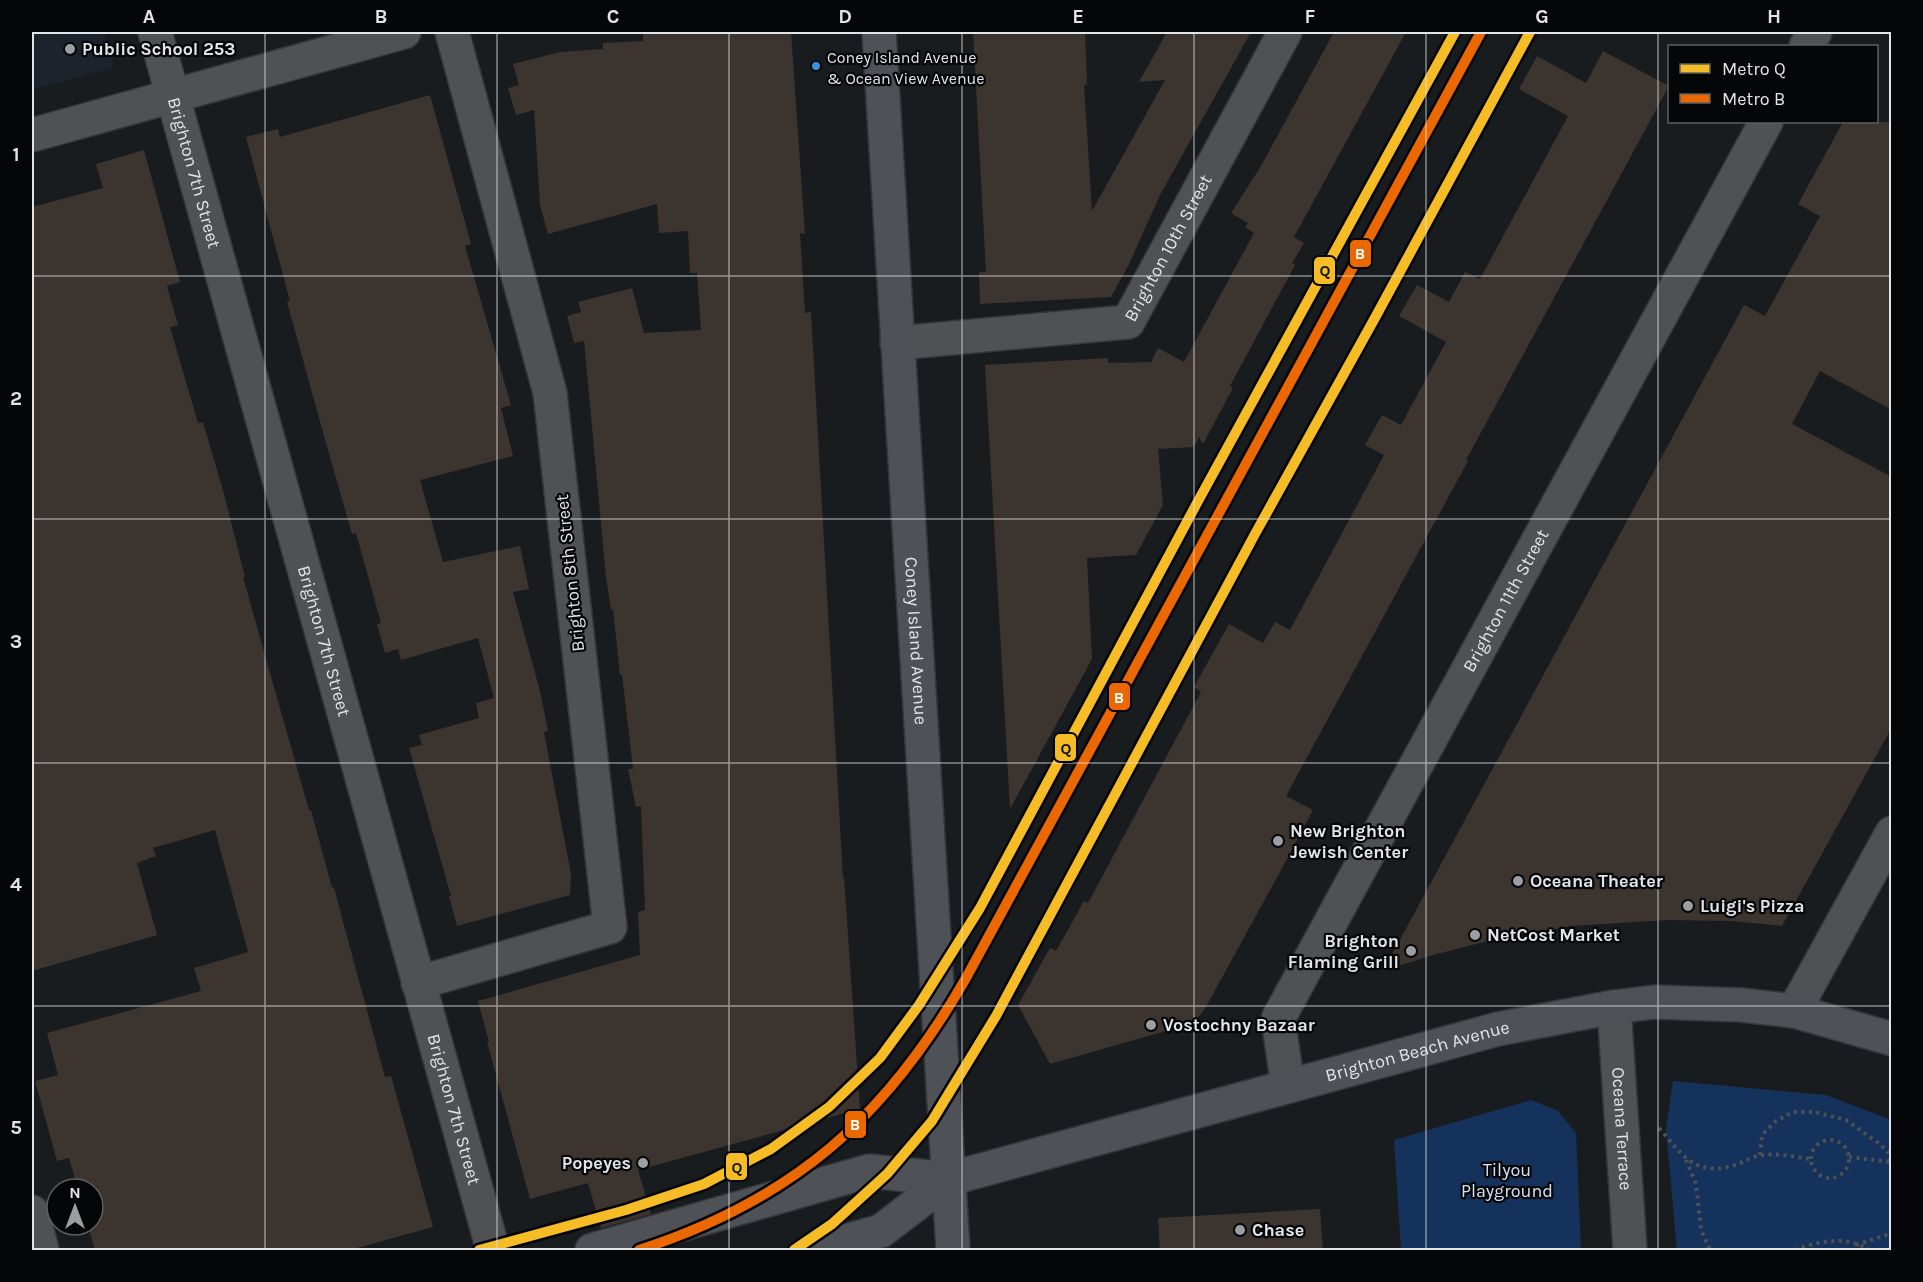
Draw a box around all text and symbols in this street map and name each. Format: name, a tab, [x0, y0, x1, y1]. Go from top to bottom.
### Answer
text: A	[143, 5, 156, 28]
text: B	[375, 5, 387, 28]
text: C	[607, 5, 619, 28]
text: D	[838, 5, 852, 28]
text: E	[1072, 5, 1084, 28]
text: F	[1305, 5, 1316, 28]
text: G	[1535, 5, 1549, 28]
text: H	[1767, 5, 1781, 28]
place label: Public School 253	[82, 38, 235, 60]
marker: Public School 253	[63, 42, 77, 56]
legend	[1668, 45, 1878, 123]
place label: Coney Island Avenue & Ocean View Avenue	[827, 48, 985, 88]
text: Metro Q	[1722, 58, 1786, 80]
marker: Coney Island Avenue & Ocean View Avenue	[810, 60, 822, 72]
text: Metro B	[1722, 88, 1785, 110]
street label: Brighton 7th Street	[163, 95, 226, 251]
text: 1	[12, 143, 20, 166]
street label: Brighton 10th Street	[1119, 171, 1217, 325]
line badge: B	[1349, 239, 1372, 268]
text: B	[1355, 244, 1365, 263]
line badge: Q	[1313, 256, 1336, 285]
text: Q	[1320, 261, 1331, 280]
text: 2	[10, 387, 22, 410]
street label: Brighton 8th Street	[551, 493, 589, 653]
street label: Brighton 11th Street	[1458, 525, 1553, 676]
street label: Coney Island Avenue	[900, 556, 932, 726]
street label: Brighton 7th Street	[293, 563, 355, 719]
text: 3	[10, 630, 22, 653]
line badge: B	[1108, 682, 1131, 711]
text: B	[1114, 688, 1124, 707]
line badge: Q	[1054, 733, 1077, 762]
text: Q	[1061, 739, 1072, 758]
place label: New Brighton Jewish Center	[1290, 820, 1408, 863]
marker: New Brighton Jewish Center	[1271, 834, 1285, 848]
place label: Oceana Theater	[1530, 870, 1663, 892]
text: 4	[10, 873, 22, 896]
marker: Oceana Theater	[1511, 874, 1525, 888]
place label: Luigi's Pizza	[1700, 895, 1804, 917]
marker: Luigi's Pizza	[1681, 899, 1695, 913]
place label: NetCost Market	[1487, 924, 1620, 946]
marker: NetCost Market	[1468, 928, 1482, 942]
place label: Brighton Flaming Grill	[1288, 930, 1399, 973]
marker: Brighton Flaming Grill	[1404, 944, 1418, 958]
place label: Vostochny Bazaar	[1163, 1014, 1315, 1036]
street label: Brighton Beach Avenue	[1323, 1016, 1511, 1087]
marker: Vostochny Bazaar	[1144, 1018, 1158, 1032]
street label: Brighton 7th Street	[423, 1031, 485, 1187]
street label: Oceana Terrace	[1607, 1066, 1637, 1191]
line badge: B	[844, 1110, 867, 1139]
text: B	[850, 1115, 860, 1134]
text: 5	[10, 1116, 22, 1139]
place label: Popeyes	[562, 1152, 631, 1174]
line badge: Q	[725, 1152, 748, 1181]
marker: Popeyes	[636, 1156, 650, 1170]
text: Q	[732, 1158, 743, 1177]
park label: Tilyou Playground	[1461, 1159, 1553, 1202]
north arrow	[45, 1177, 105, 1237]
text: N	[69, 1183, 81, 1202]
place label: Chase	[1252, 1219, 1304, 1241]
marker: Chase	[1233, 1223, 1247, 1237]

